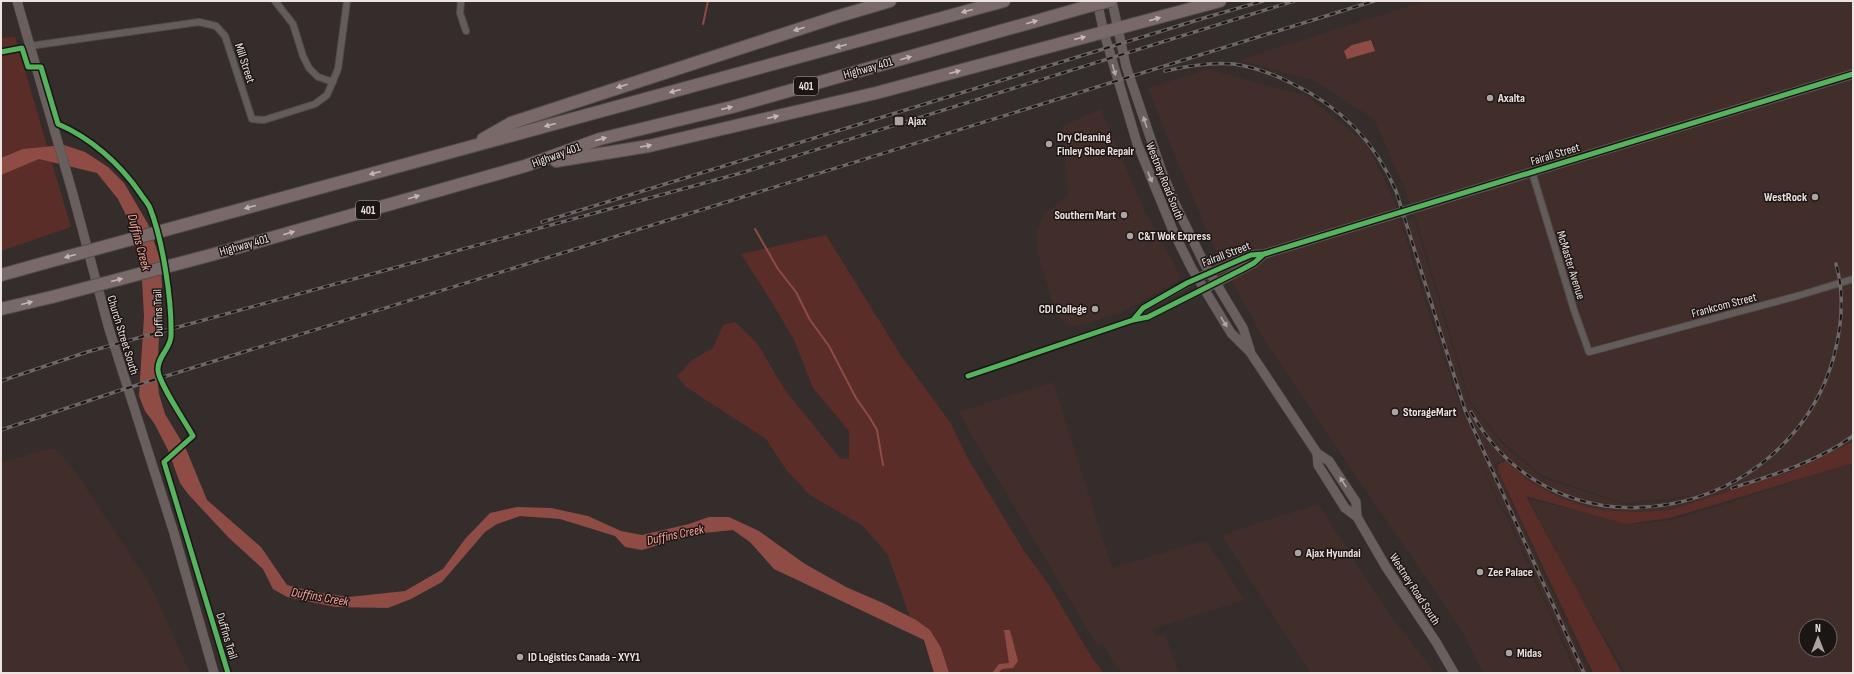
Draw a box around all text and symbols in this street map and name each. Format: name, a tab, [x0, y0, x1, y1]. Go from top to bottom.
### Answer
one-way arrow	[960, 8, 972, 14]
one-way arrow	[1149, 16, 1161, 22]
one-way arrow	[1026, 19, 1038, 25]
one-way arrow	[793, 26, 805, 32]
one-way arrow	[1074, 35, 1086, 41]
street label: Mill Street	[231, 41, 258, 85]
one-way arrow	[835, 43, 847, 49]
street label: Highway 401	[842, 54, 895, 83]
one-way arrow	[900, 54, 913, 60]
one-way arrow	[1112, 64, 1118, 77]
one-way arrow	[948, 68, 961, 74]
road number: 401	[794, 77, 818, 95]
one-way arrow	[616, 83, 628, 89]
one-way arrow	[669, 88, 681, 94]
place label: Axalta	[1497, 91, 1525, 106]
marker: Axalta	[1485, 93, 1495, 103]
one-way arrow	[721, 104, 734, 110]
one-way arrow	[767, 113, 779, 119]
place label: Ajax	[907, 114, 926, 129]
marker: Ajax	[893, 115, 905, 127]
one-way arrow	[1141, 115, 1147, 127]
one-way arrow	[544, 122, 556, 128]
place label: Dry Cleaning Finley Shoe Repair	[1057, 130, 1135, 159]
one-way arrow	[596, 136, 608, 142]
marker: Dry Cleaning Finley Shoe Repair	[1044, 139, 1054, 149]
street label: Highway 401	[530, 140, 583, 171]
street label: Westney Road South	[1142, 140, 1187, 222]
street label: Fairall Street	[1529, 140, 1582, 169]
one-way arrow	[640, 143, 652, 149]
one-way arrow	[369, 170, 381, 176]
one-way arrow	[1147, 171, 1153, 183]
place label: WestRock	[1764, 190, 1807, 205]
marker: WestRock	[1810, 192, 1820, 202]
one-way arrow	[408, 194, 420, 200]
road number: 401	[356, 201, 380, 219]
one-way arrow	[244, 204, 256, 210]
place label: Southern Mart	[1054, 208, 1116, 223]
marker: Southern Mart	[1119, 210, 1129, 220]
water label: Duffins Creek	[124, 212, 155, 273]
place label: C&T Wok Express	[1138, 229, 1211, 244]
street label: McMaster Avenue	[1553, 229, 1588, 301]
one-way arrow	[283, 230, 295, 236]
street label: Highway 401	[218, 231, 271, 260]
marker: C&T Wok Express	[1125, 231, 1135, 241]
street label: Fairall Street	[1200, 238, 1253, 271]
one-way arrow	[63, 253, 75, 259]
one-way arrow	[111, 276, 123, 282]
street label: Duffins Trail	[150, 289, 167, 337]
street label: Frankcom Street	[1690, 290, 1759, 321]
street label: Church Street South	[103, 294, 142, 377]
one-way arrow	[21, 300, 33, 306]
place label: CDI College	[1039, 302, 1087, 317]
marker: CDI College	[1090, 304, 1100, 314]
one-way arrow	[1220, 317, 1228, 327]
place label: StorageMart	[1403, 405, 1456, 420]
marker: StorageMart	[1390, 407, 1400, 417]
one-way arrow	[1339, 477, 1347, 487]
water label: Duffins Creek	[645, 521, 706, 549]
place label: Ajax Hyundai	[1305, 546, 1361, 561]
marker: Ajax Hyundai	[1293, 548, 1303, 558]
street label: Westney Road South	[1386, 551, 1443, 628]
place label: Zee Palace	[1488, 565, 1533, 580]
marker: Zee Palace	[1475, 567, 1485, 577]
water label: Duffins Creek	[290, 584, 351, 610]
street label: Duffins Trail	[212, 611, 241, 661]
north arrow	[1798, 618, 1838, 658]
text: N	[1815, 622, 1821, 635]
place label: Midas	[1517, 646, 1542, 661]
marker: Midas	[1504, 648, 1514, 658]
place label: ID Logistics Canada - XYY1	[528, 650, 640, 665]
marker: ID Logistics Canada - XYY1	[515, 652, 525, 662]

